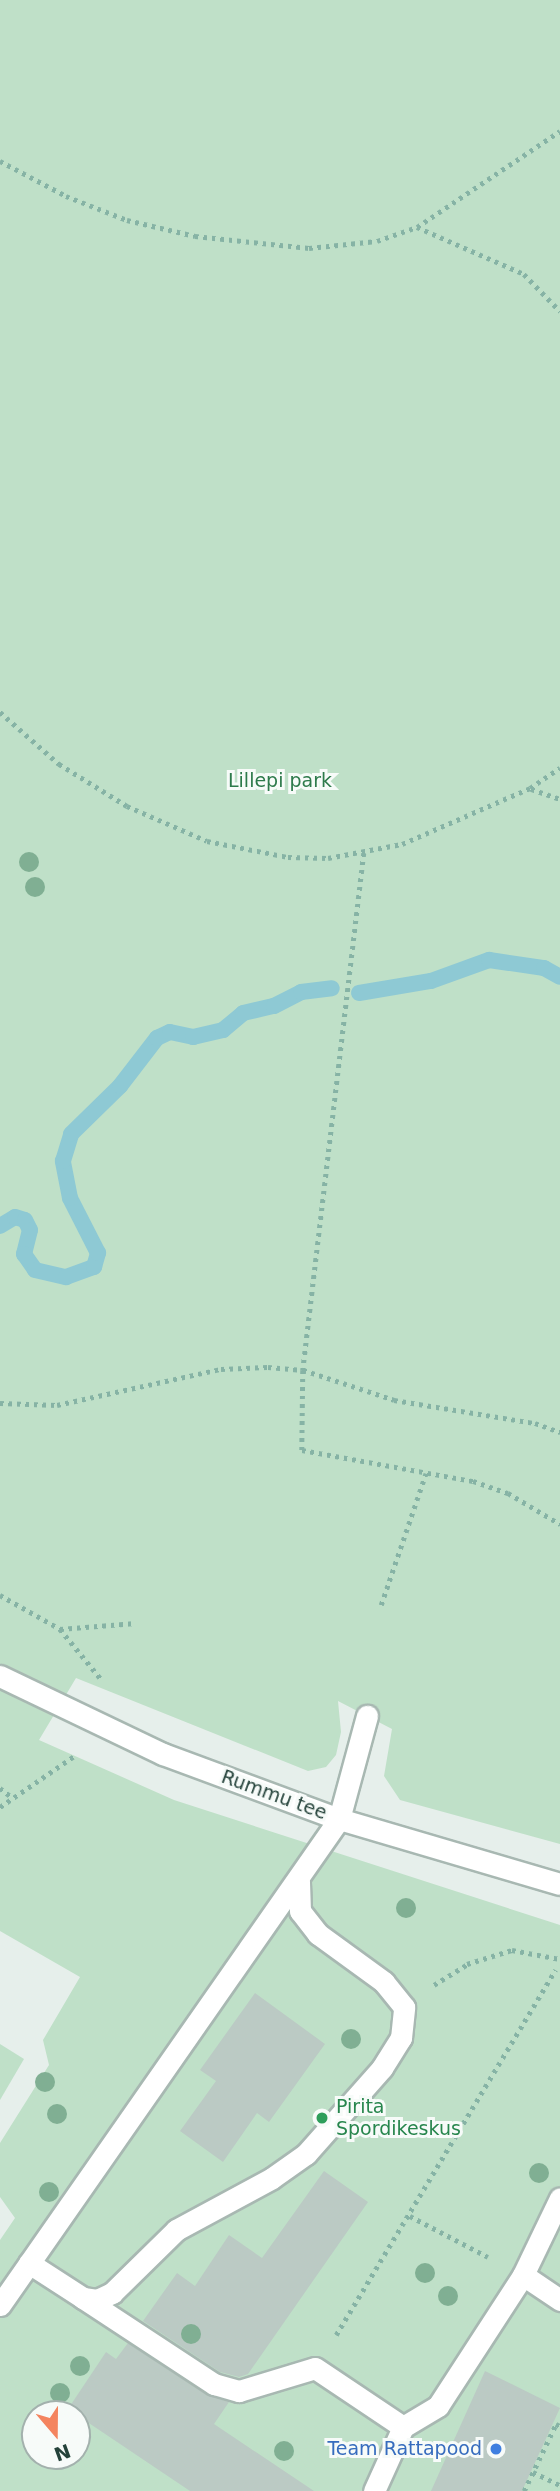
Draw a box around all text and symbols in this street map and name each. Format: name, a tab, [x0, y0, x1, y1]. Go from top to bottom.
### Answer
park label: Lillepi park	[228, 770, 332, 792]
street label: Rummu tee	[218, 1765, 330, 1825]
place label: Pirita Spordikeskus	[336, 2096, 461, 2140]
marker: Pirita Spordikeskus	[314, 2110, 330, 2126]
north arrow	[21, 2400, 91, 2470]
place label: Team Rattapood	[327, 2438, 482, 2460]
text: N	[51, 2440, 74, 2466]
marker: Team Rattapood	[488, 2441, 504, 2457]

